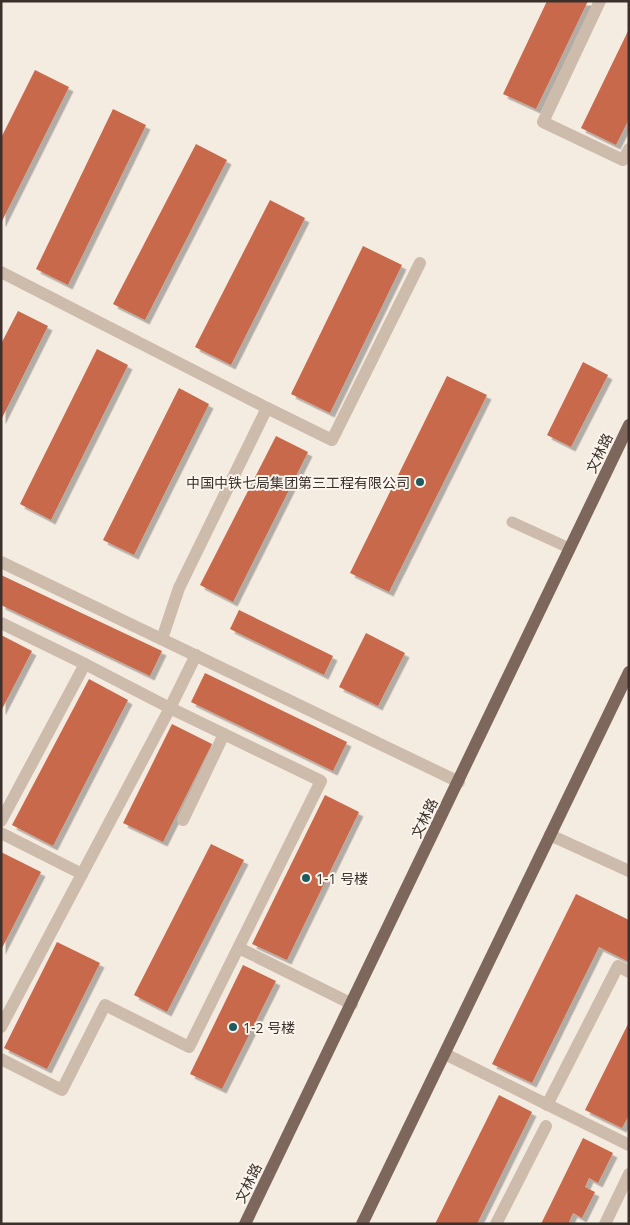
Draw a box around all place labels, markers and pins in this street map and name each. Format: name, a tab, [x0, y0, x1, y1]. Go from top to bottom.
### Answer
place label: 中国中铁七局集团第三工程有限公司	[186, 473, 410, 492]
marker: 中国中铁七局集团第三工程有限公司	[414, 476, 426, 488]
place label: 1-1 号楼	[316, 869, 368, 888]
marker: 1-1 号楼	[300, 872, 312, 884]
place label: 1-2 号楼	[243, 1018, 295, 1037]
marker: 1-2 号楼	[227, 1021, 239, 1033]

